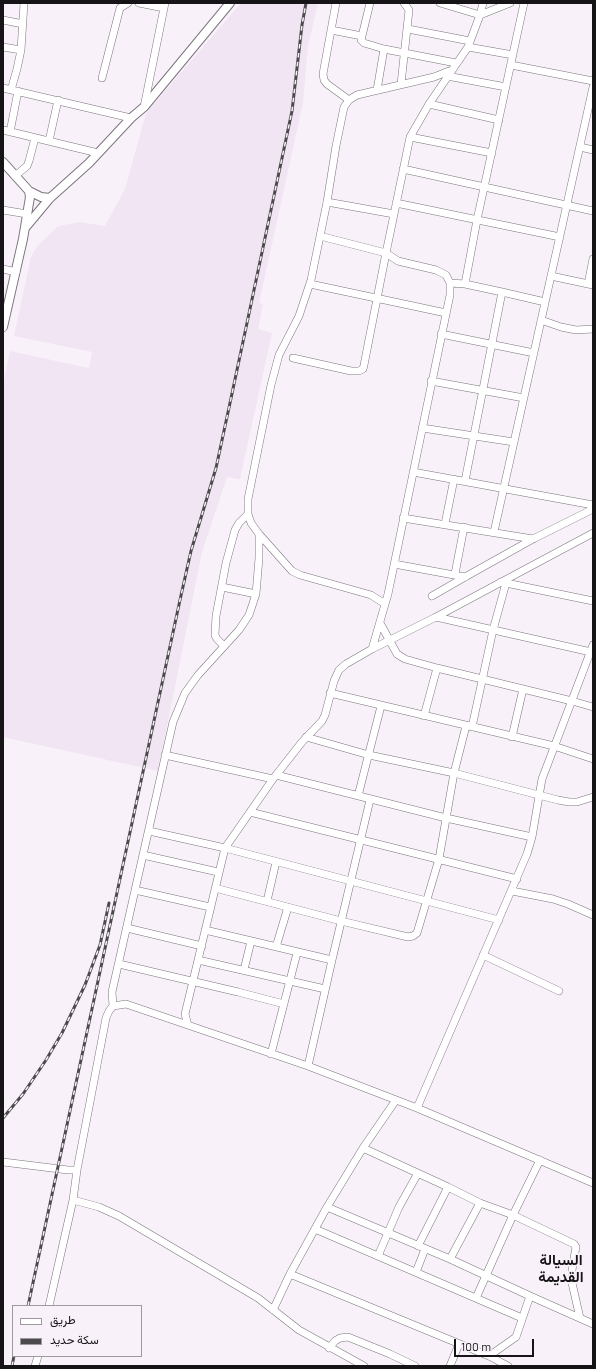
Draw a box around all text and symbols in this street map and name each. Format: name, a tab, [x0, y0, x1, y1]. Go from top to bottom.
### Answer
district label: السيالة القديمة	[538, 1251, 584, 1286]
legend	[12, 1305, 142, 1357]
text: طريق	[50, 1312, 75, 1326]
scale bar	[456, 1331, 536, 1357]
text: سكة حديد	[50, 1332, 99, 1346]
text: 100 m	[461, 1339, 491, 1353]

